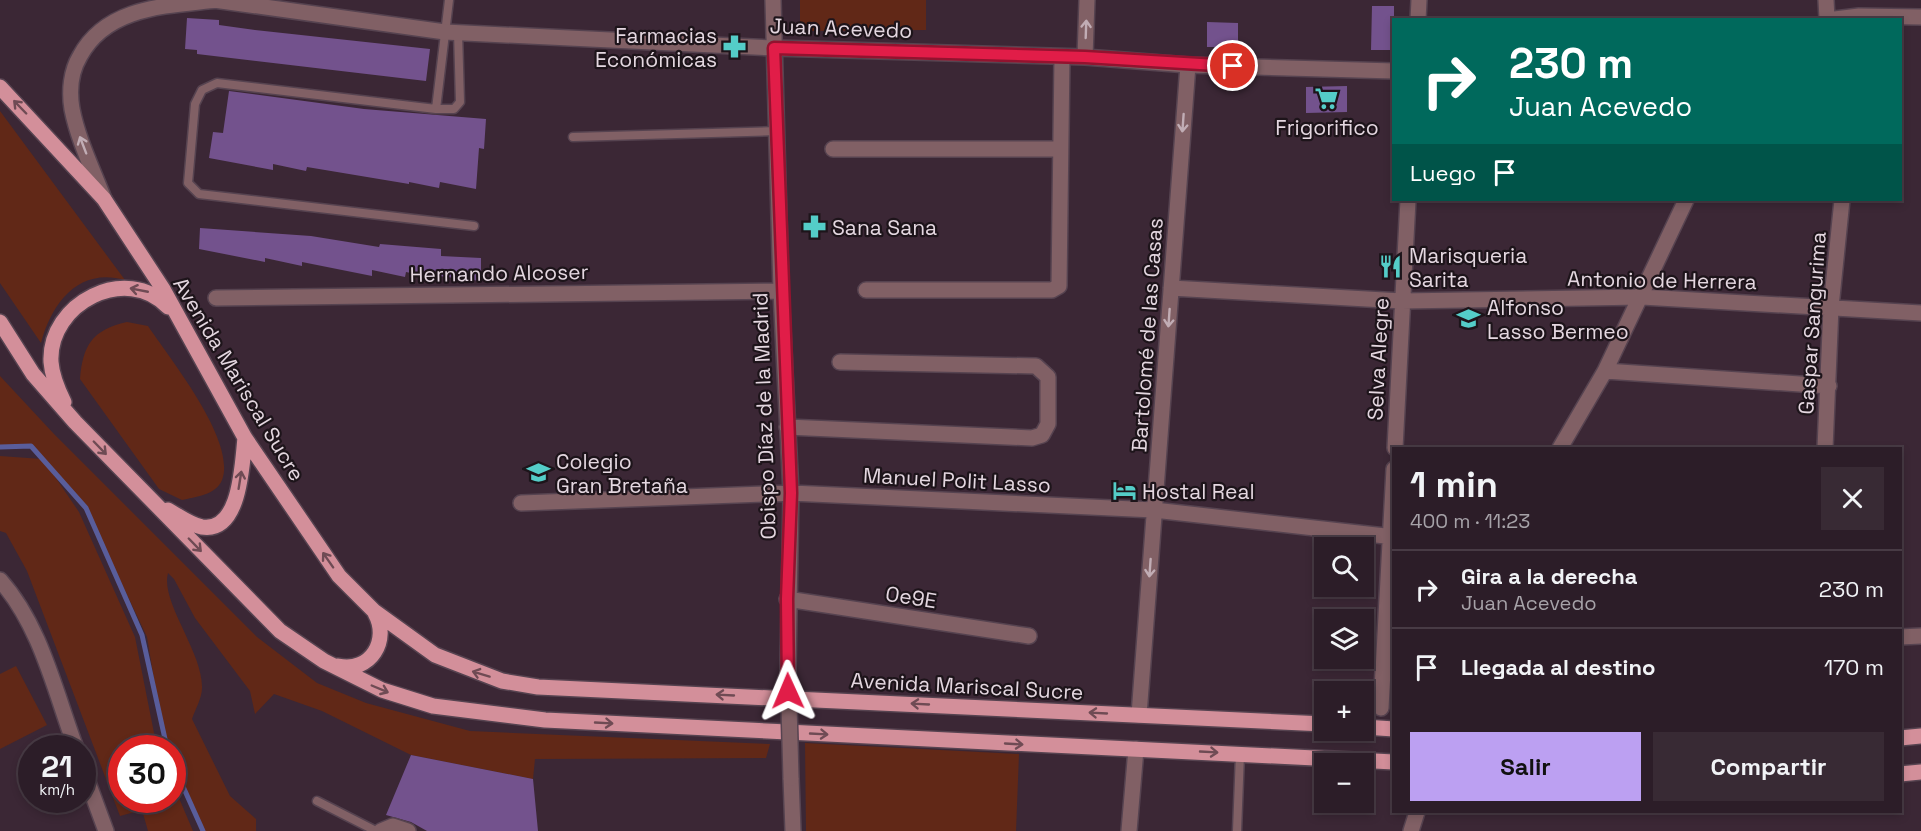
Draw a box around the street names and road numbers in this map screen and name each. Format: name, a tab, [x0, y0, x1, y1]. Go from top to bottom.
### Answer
street label: Juan Acevedo	[769, 12, 913, 44]
street label: Bartolomé de las Casas	[1125, 217, 1169, 453]
street label: Gaspar Sangurima	[1792, 231, 1832, 415]
street label: Hernando Alcoser	[409, 258, 589, 288]
street label: Antonio de Herrera	[1567, 265, 1757, 295]
street label: Avenida Mariscal Sucre	[167, 272, 311, 486]
street label: Obispo Díaz de la Madrid	[746, 292, 782, 540]
street label: Selva Alegre	[1361, 297, 1395, 421]
street label: Manuel Polit Lasso	[862, 462, 1052, 498]
street label: Oe9E	[884, 580, 938, 614]
street label: Avenida Mariscal Sucre	[850, 666, 1084, 706]

